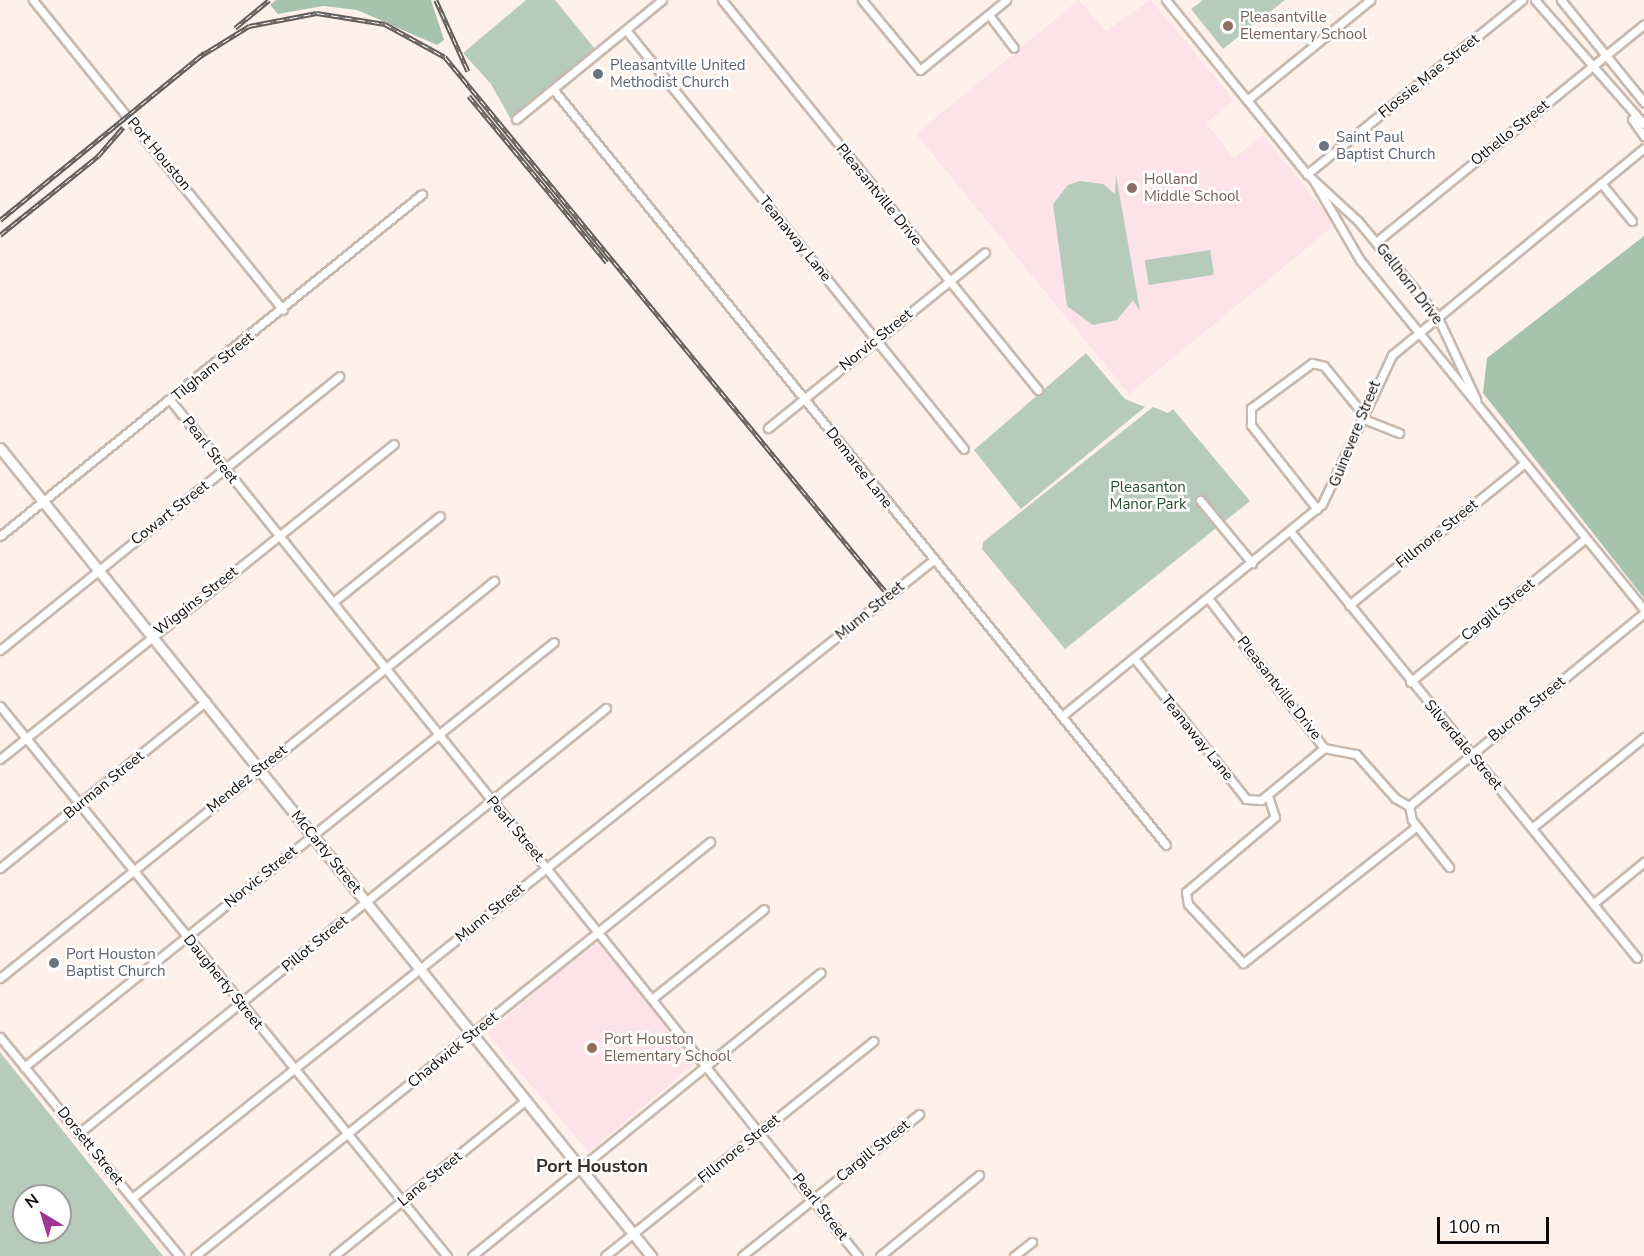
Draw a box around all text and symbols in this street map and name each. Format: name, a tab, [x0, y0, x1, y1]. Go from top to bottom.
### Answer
place label: Pleasantville Elementary School	[1240, 8, 1367, 43]
marker: Pleasantville Elementary School	[1221, 19, 1235, 33]
street label: Flossie Mae Street	[1375, 30, 1483, 122]
place label: Pleasantville United Methodist Church	[610, 56, 745, 91]
marker: Pleasantville United Methodist Church	[591, 67, 605, 81]
street label: Othello Street	[1467, 96, 1553, 170]
street label: Port Houston	[123, 114, 195, 194]
place label: Saint Paul Baptist Church	[1336, 128, 1436, 163]
marker: Saint Paul Baptist Church	[1317, 139, 1331, 153]
street label: Pleasantville Drive	[832, 140, 926, 250]
place label: Holland Middle School	[1144, 170, 1240, 205]
marker: Holland Middle School	[1125, 181, 1139, 195]
street label: Teanaway Lane	[755, 193, 835, 285]
street label: Gellhorn Drive	[1372, 240, 1446, 328]
street label: Norvic Street	[836, 305, 916, 375]
street label: Tilgham Street	[169, 329, 257, 405]
street label: Guinevere Street	[1326, 378, 1384, 490]
street label: Pearl Street	[178, 413, 242, 487]
street label: Demaree Lane	[822, 424, 896, 512]
street label: Cowart Street	[127, 477, 213, 549]
park label: Pleasanton Manor Park	[1110, 478, 1186, 513]
street label: Fillmore Street	[1393, 496, 1481, 572]
street label: Wiggins Street	[150, 563, 242, 639]
street label: Cargill Street	[1458, 575, 1538, 645]
street label: Munn Street	[832, 578, 908, 644]
street label: Pleasantville Drive	[1233, 633, 1325, 743]
street label: Bucroft Street	[1485, 673, 1569, 745]
street label: Teanaway Lane	[1157, 692, 1237, 784]
street label: Silverdale Street	[1420, 696, 1506, 794]
street label: Mendez Street	[203, 741, 291, 817]
street label: Burman Street	[60, 747, 148, 823]
street label: Pearl Street	[482, 793, 548, 865]
street label: McCarty Street	[287, 807, 365, 897]
street label: Norvic Street	[221, 842, 301, 912]
street label: Munn Street	[452, 880, 528, 946]
street label: Pillot Street	[278, 912, 352, 976]
street label: Daugherty Street	[179, 931, 267, 1033]
place label: Port Houston Baptist Church	[66, 945, 166, 980]
marker: Port Houston Baptist Church	[47, 956, 61, 970]
street label: Chadwick Street	[404, 1008, 502, 1092]
place label: Port Houston Elementary School	[604, 1030, 731, 1065]
marker: Port Houston Elementary School	[585, 1041, 599, 1055]
street label: Dorsett Street	[53, 1103, 127, 1189]
street label: Fillmore Street	[695, 1111, 783, 1187]
street label: Cargill Street	[833, 1116, 913, 1186]
street label: Lane Street	[394, 1148, 466, 1210]
district label: Port Houston	[536, 1155, 648, 1177]
street label: Pearl Street	[788, 1170, 852, 1244]
north arrow	[12, 1184, 72, 1244]
text: N	[21, 1189, 44, 1214]
scale bar	[1440, 1205, 1552, 1243]
text: 100 m	[1448, 1215, 1500, 1239]

